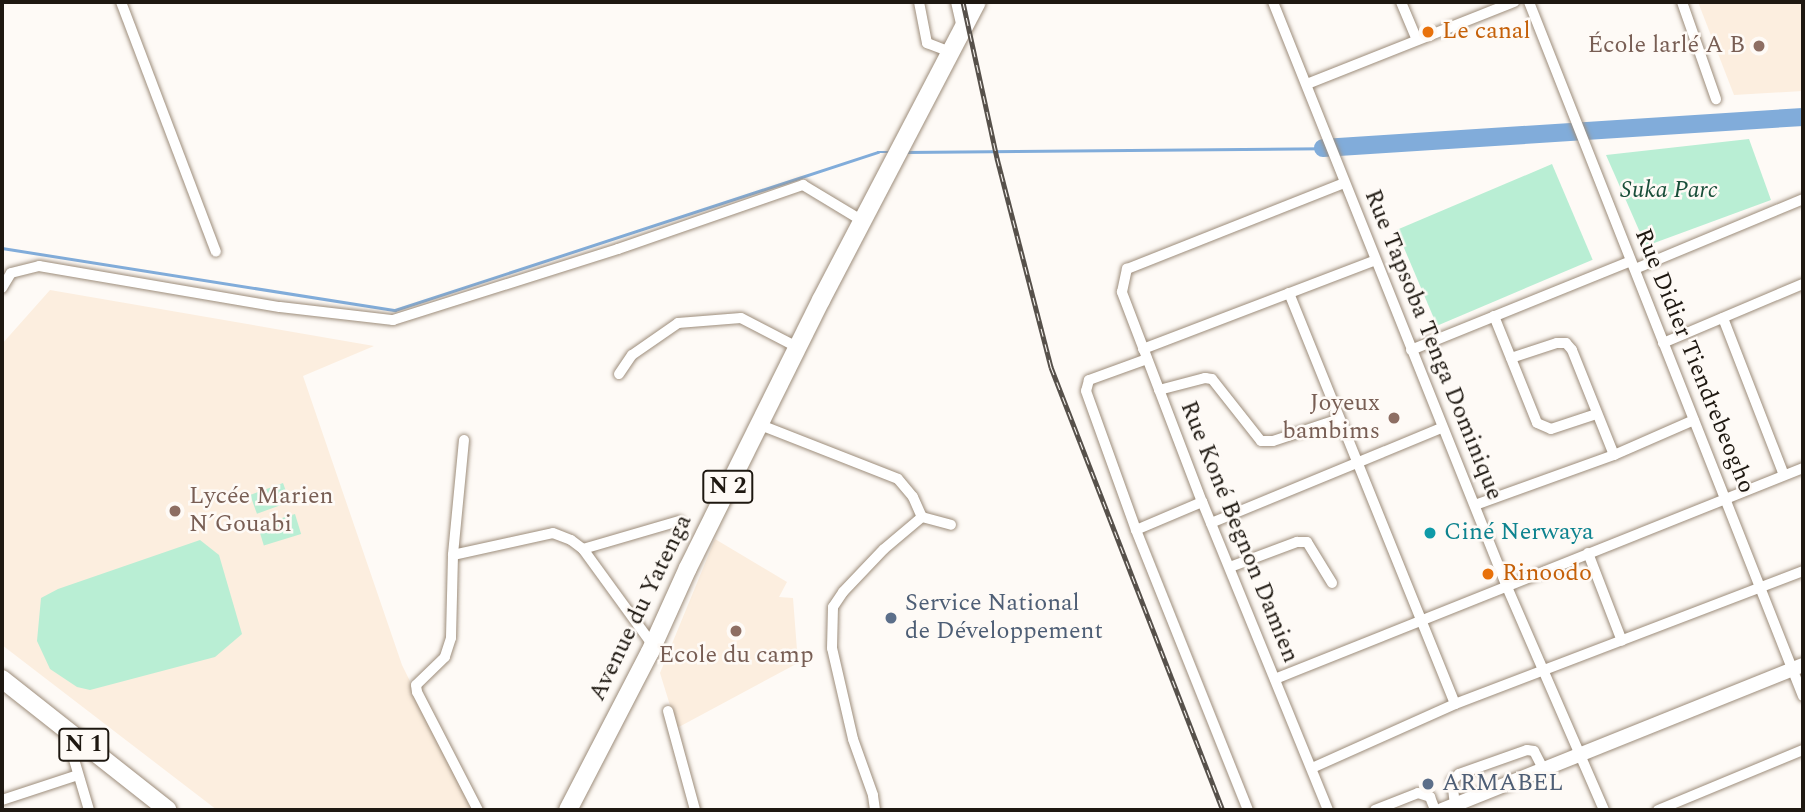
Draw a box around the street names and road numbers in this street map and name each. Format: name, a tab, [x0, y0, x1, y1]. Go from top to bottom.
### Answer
street label: Rue Tapsoba Tenga Dominique	[1357, 185, 1509, 505]
street label: Rue Didier Tiendrebeogho	[1628, 224, 1760, 498]
street label: Rue Koné Begnon Damien	[1173, 397, 1305, 667]
road number: N 2	[702, 467, 754, 506]
street label: Avenue du Yatenga	[583, 510, 699, 706]
road number: N 1	[58, 726, 110, 764]

